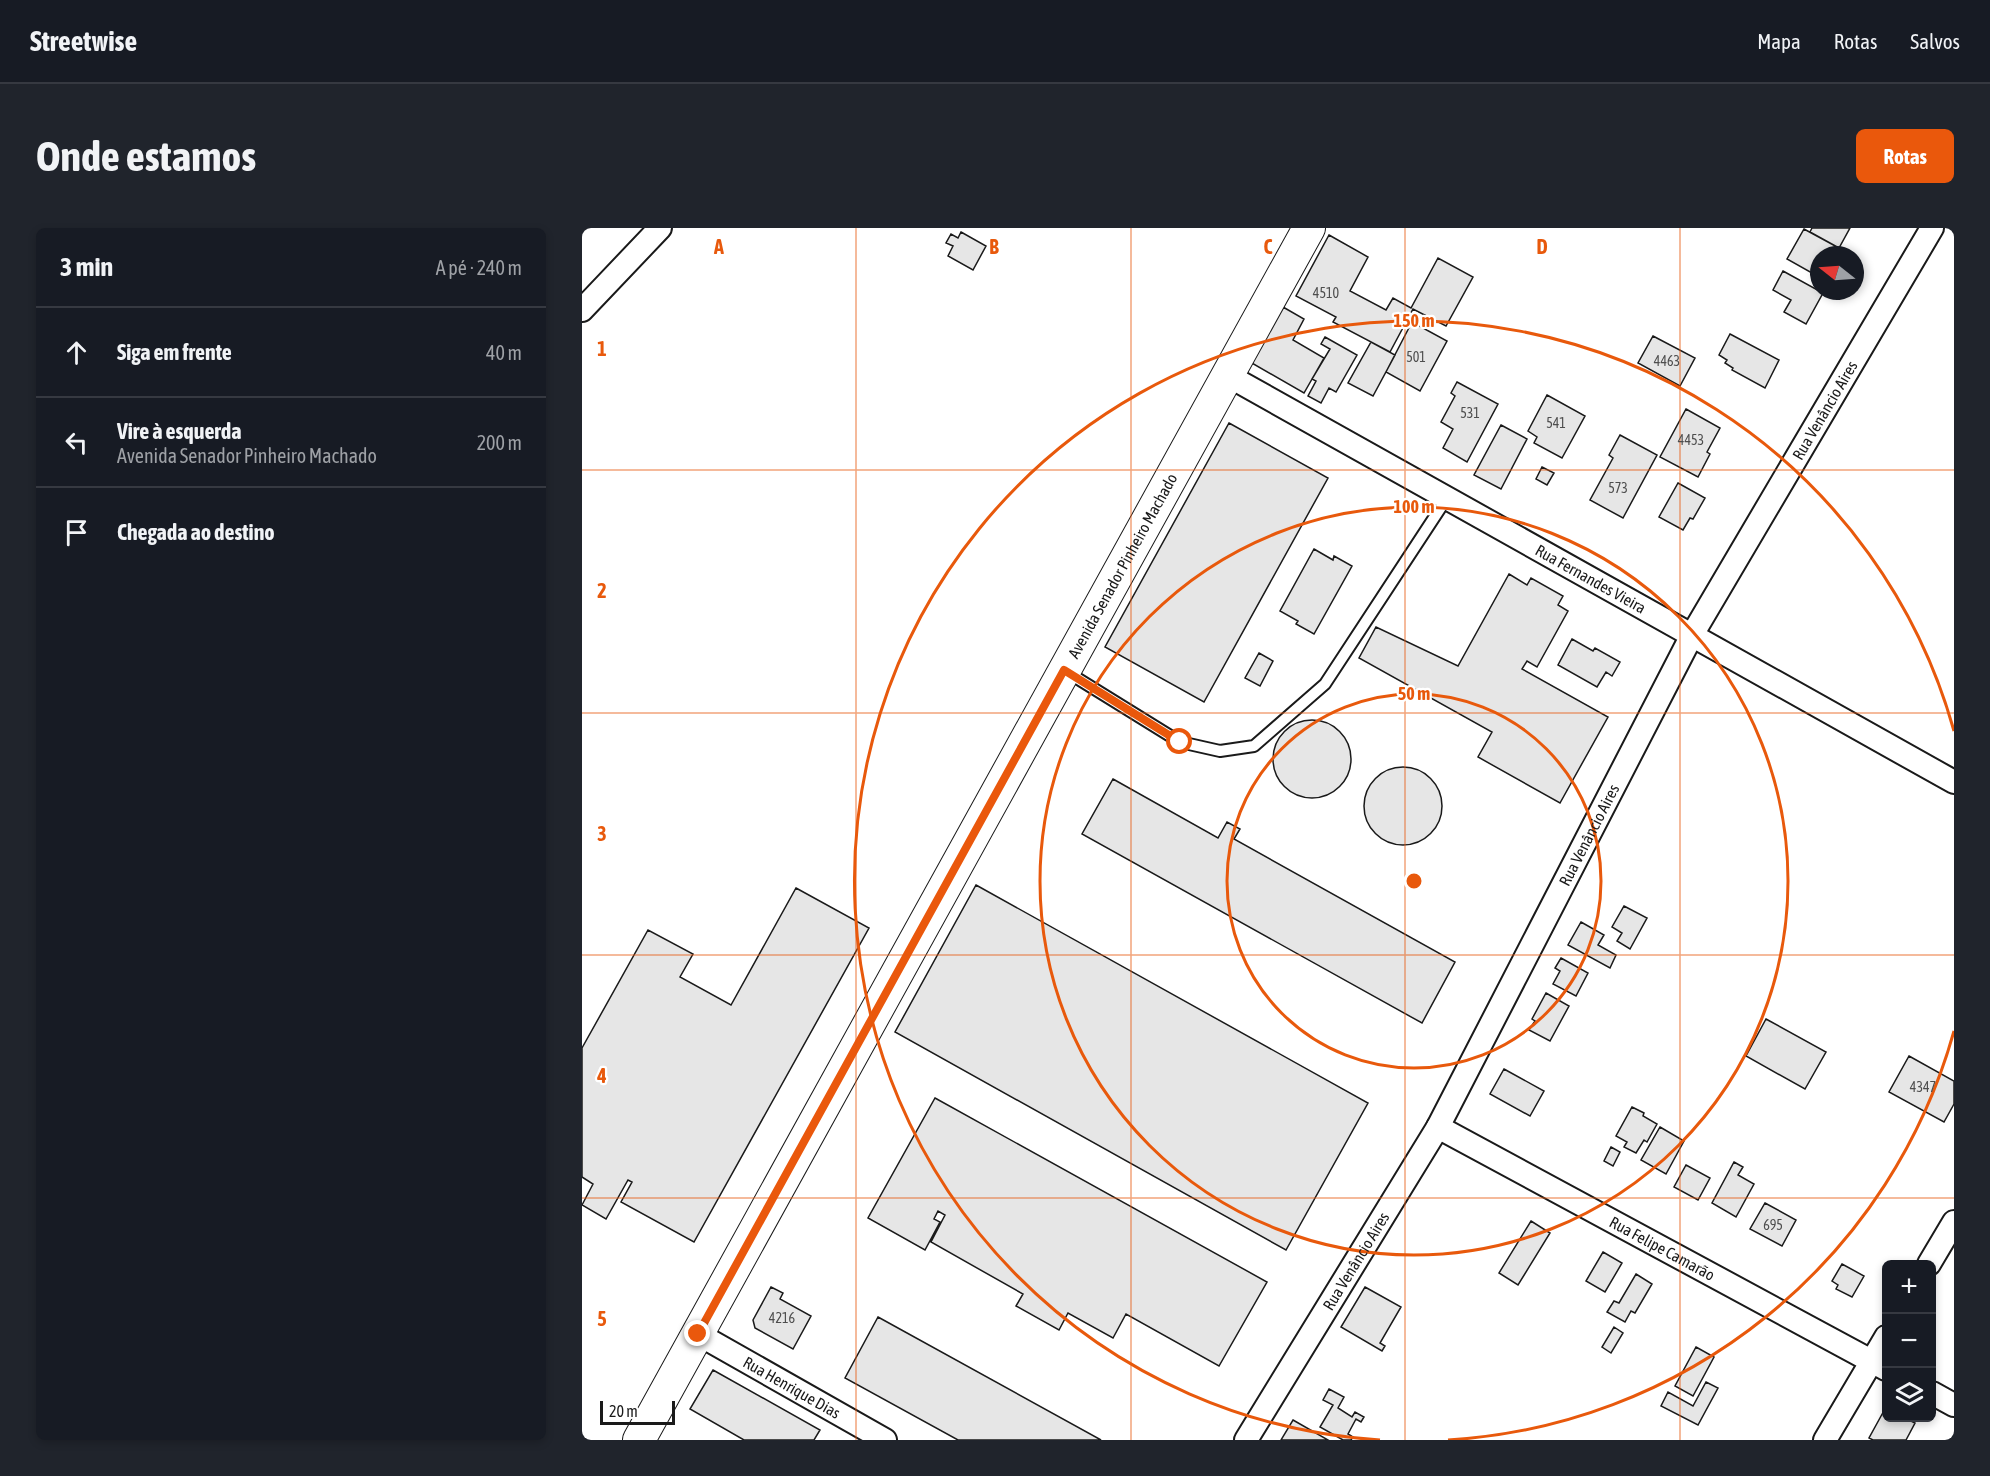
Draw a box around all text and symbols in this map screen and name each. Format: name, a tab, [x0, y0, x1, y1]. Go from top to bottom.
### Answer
text: Streetwise	[30, 25, 137, 57]
text: Mapa	[1757, 29, 1801, 53]
text: Rotas	[1834, 29, 1877, 53]
text: Salvos	[1910, 29, 1960, 53]
button: Rotas	[1856, 129, 1954, 183]
text: Onde estamos	[36, 132, 256, 180]
text: A	[713, 235, 724, 258]
text: B	[989, 235, 999, 258]
text: C	[1264, 235, 1273, 258]
text: D	[1536, 235, 1548, 258]
north arrow	[1810, 246, 1864, 300]
text: 3 min	[60, 252, 113, 282]
text: A pé · 240 m	[436, 256, 522, 279]
house number: 4510	[1313, 285, 1340, 301]
text: 150 m	[1394, 310, 1434, 331]
icon: ahead	[60, 336, 93, 369]
text: 1	[597, 337, 607, 360]
text: Siga em frente	[117, 339, 232, 365]
text: 40 m	[486, 341, 522, 364]
house number: 501	[1406, 349, 1426, 365]
house number: 4463	[1654, 353, 1680, 369]
street label: Rua Venâncio Aires	[1789, 357, 1861, 463]
house number: 531	[1460, 405, 1480, 421]
house number: 541	[1546, 415, 1566, 431]
text: Vire à esquerda	[117, 418, 242, 444]
icon: left	[60, 426, 93, 459]
text: 200 m	[477, 431, 522, 454]
house number: 4453	[1678, 432, 1704, 448]
text: Avenida Senador Pinheiro Machado	[117, 444, 377, 467]
street label: Avenida Senador Pinheiro Machado	[1064, 470, 1181, 661]
house number: 573	[1608, 480, 1628, 496]
text: 100 m	[1394, 496, 1434, 517]
icon: arrive	[60, 516, 93, 549]
text: Chegada ao destino	[117, 519, 275, 545]
street label: Rua Fernandes Vieira	[1533, 541, 1649, 617]
text: 2	[597, 579, 607, 602]
text: 50 m	[1398, 683, 1430, 704]
route start	[1166, 728, 1192, 754]
street label: Rua Venâncio Aires	[1555, 781, 1623, 889]
text: 3	[597, 822, 607, 845]
centre of rings	[1404, 871, 1424, 891]
text: 4	[596, 1064, 607, 1087]
house number: 4347	[1910, 1079, 1936, 1095]
street label: Rua Venâncio Aires	[1319, 1208, 1393, 1313]
street label: Rua Felipe Camarão	[1607, 1213, 1718, 1284]
house number: 695	[1763, 1217, 1783, 1233]
map controls	[1882, 1260, 1936, 1422]
button: +	[1882, 1260, 1936, 1314]
text: 5	[597, 1307, 607, 1330]
house number: 4216	[769, 1310, 796, 1326]
button: −	[1882, 1314, 1936, 1368]
route end	[684, 1320, 710, 1346]
street label: Rua Henrique Dias	[740, 1353, 844, 1422]
button: layers	[1882, 1368, 1936, 1422]
scale bar	[600, 1398, 675, 1426]
text: 20 m	[609, 1402, 638, 1420]

